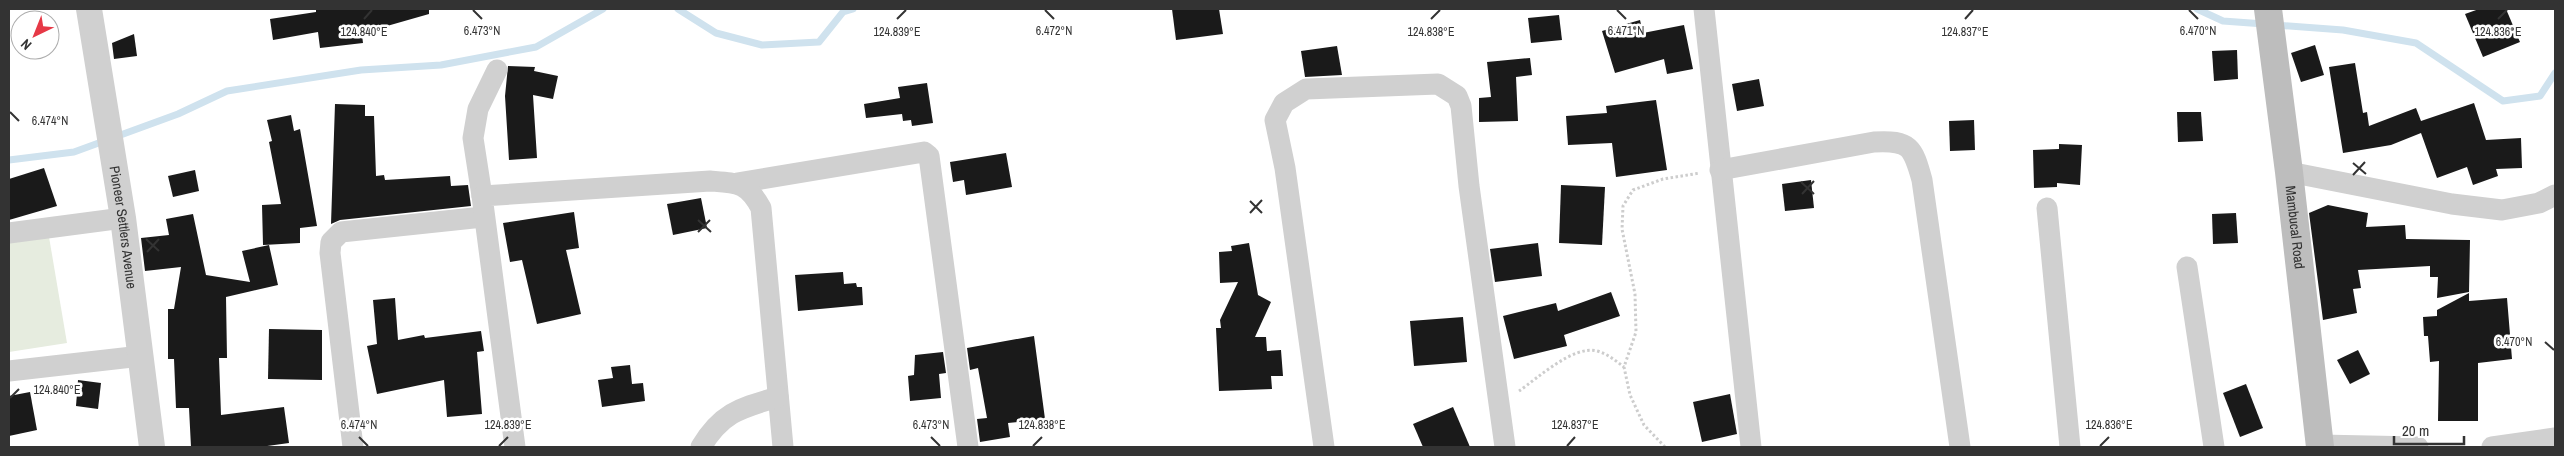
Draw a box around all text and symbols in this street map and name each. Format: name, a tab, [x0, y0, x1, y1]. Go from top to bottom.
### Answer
north arrow	[10, 10, 60, 60]
text: 6.473°N	[464, 23, 500, 39]
text: 6.472°N	[1036, 23, 1072, 39]
text: 6.471°N	[1608, 23, 1644, 39]
text: 6.470°N	[2180, 23, 2216, 39]
text: 124.840°E	[341, 24, 387, 40]
text: 124.839°E	[874, 24, 920, 40]
text: 124.838°E	[1408, 24, 1454, 40]
text: 124.837°E	[1942, 24, 1988, 40]
text: 124.836°E	[2475, 24, 2521, 40]
text: N	[17, 35, 35, 54]
text: 6.474°N	[32, 113, 68, 129]
street label: Pioneer Settlers Avenue	[106, 165, 141, 290]
street label: Mambucal Road	[2282, 185, 2309, 270]
text: 6.470°N	[2496, 334, 2532, 350]
text: 124.840°E	[34, 382, 80, 398]
scale bar	[2394, 414, 2464, 446]
text: 6.474°N	[341, 417, 377, 433]
text: 124.839°E	[485, 417, 531, 433]
text: 6.473°N	[913, 417, 949, 433]
text: 124.838°E	[1019, 417, 1065, 433]
text: 124.837°E	[1552, 417, 1598, 433]
text: 124.836°E	[2086, 417, 2132, 433]
text: 20 m	[2402, 420, 2429, 441]

